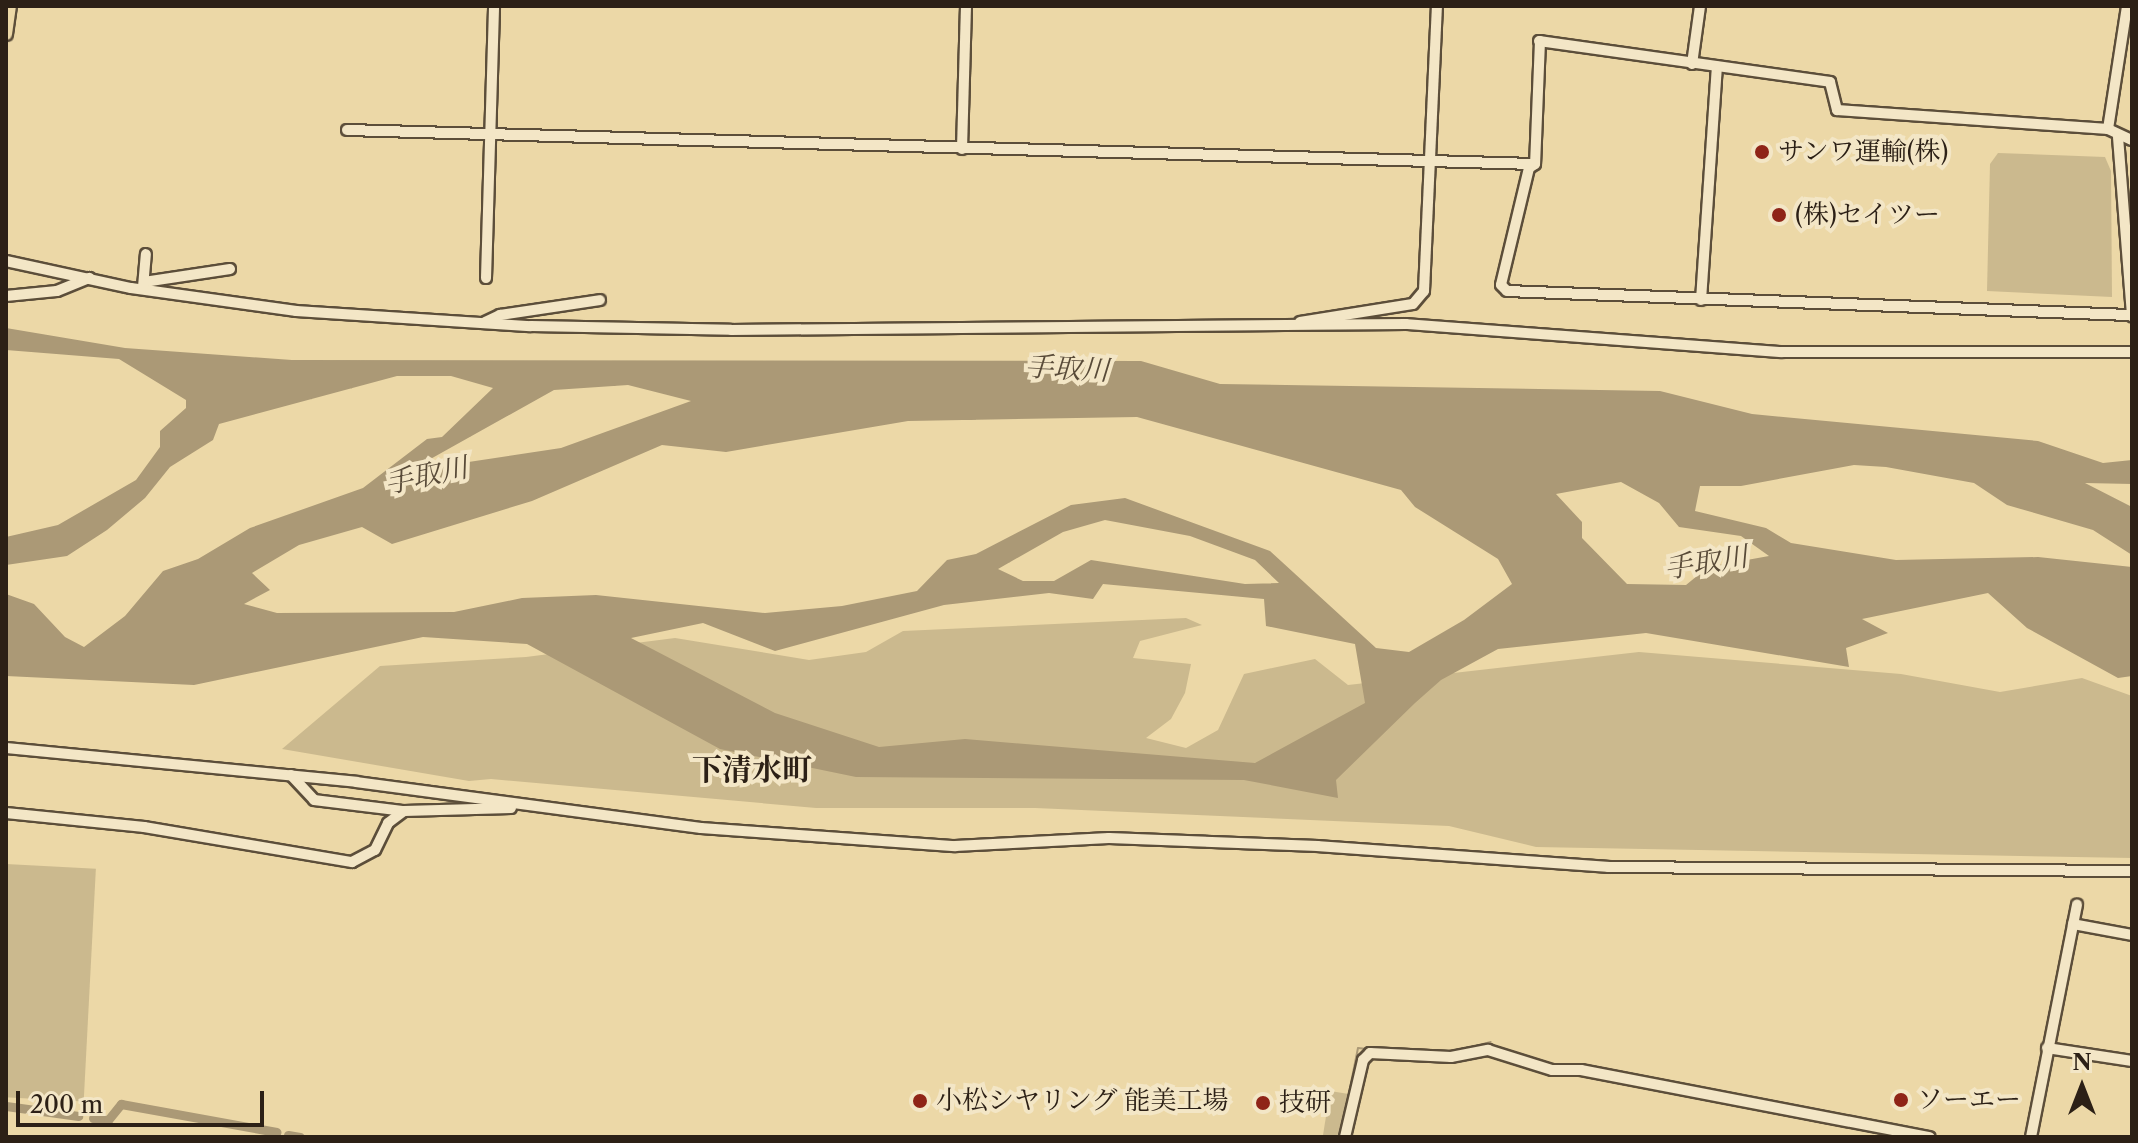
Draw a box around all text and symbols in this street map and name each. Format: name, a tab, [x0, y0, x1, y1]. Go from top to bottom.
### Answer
place label: サンワ運輸(株)	[1778, 136, 1950, 168]
marker: サンワ運輸(株)	[1753, 143, 1771, 161]
place label: (株)セイツー	[1795, 199, 1941, 231]
marker: (株)セイツー	[1770, 206, 1788, 224]
water label: 手取川	[1024, 349, 1110, 387]
water label: 手取川	[381, 450, 471, 500]
water label: 手取川	[1662, 539, 1750, 585]
district label: 下清水町	[692, 752, 812, 788]
north arrow	[2042, 1047, 2122, 1127]
text: N	[2072, 1049, 2092, 1076]
scale bar	[20, 1075, 268, 1125]
place label: ソーエー	[1917, 1084, 2021, 1116]
place label: 小松シヤリング 能美工場	[936, 1085, 1229, 1117]
place label: 技研	[1279, 1087, 1331, 1119]
text: 200 m	[30, 1090, 103, 1119]
marker: ソーエー	[1892, 1091, 1910, 1109]
marker: 小松シヤリング 能美工場	[911, 1092, 929, 1110]
marker: 技研	[1254, 1094, 1272, 1112]

